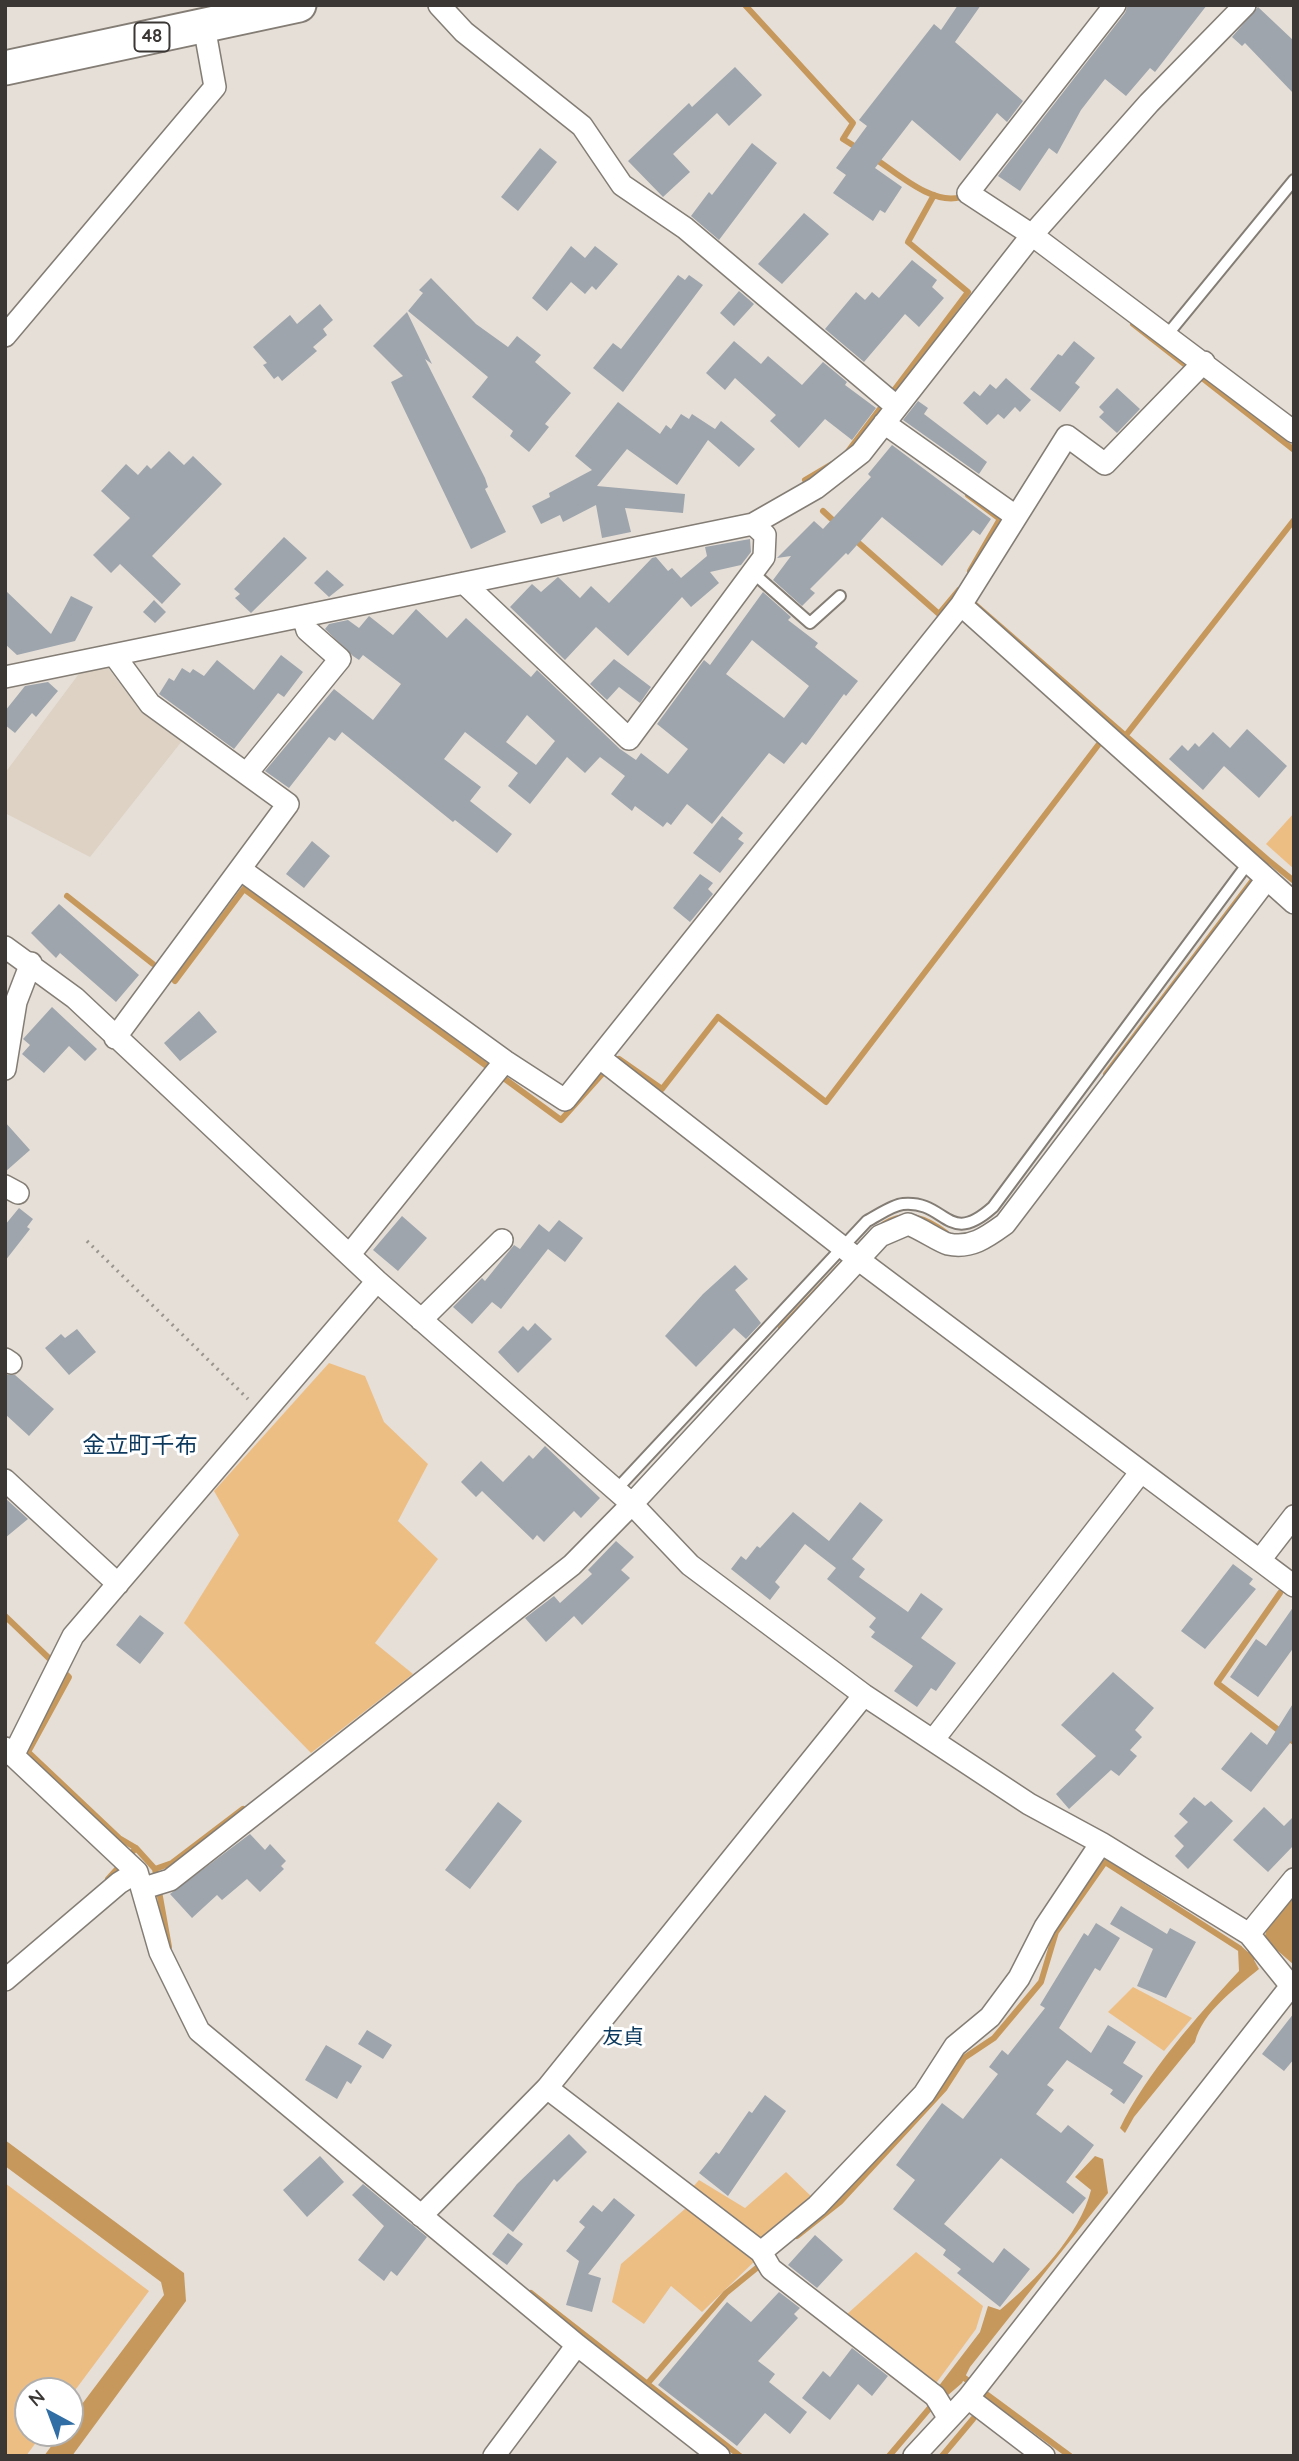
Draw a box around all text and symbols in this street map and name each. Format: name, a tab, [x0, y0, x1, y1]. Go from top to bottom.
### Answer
road number: 48	[134, 22, 170, 52]
district label: 金立町千布	[83, 1432, 197, 1460]
district label: 友貞	[602, 2025, 644, 2051]
north arrow	[14, 2377, 84, 2447]
text: N	[23, 2384, 50, 2411]

